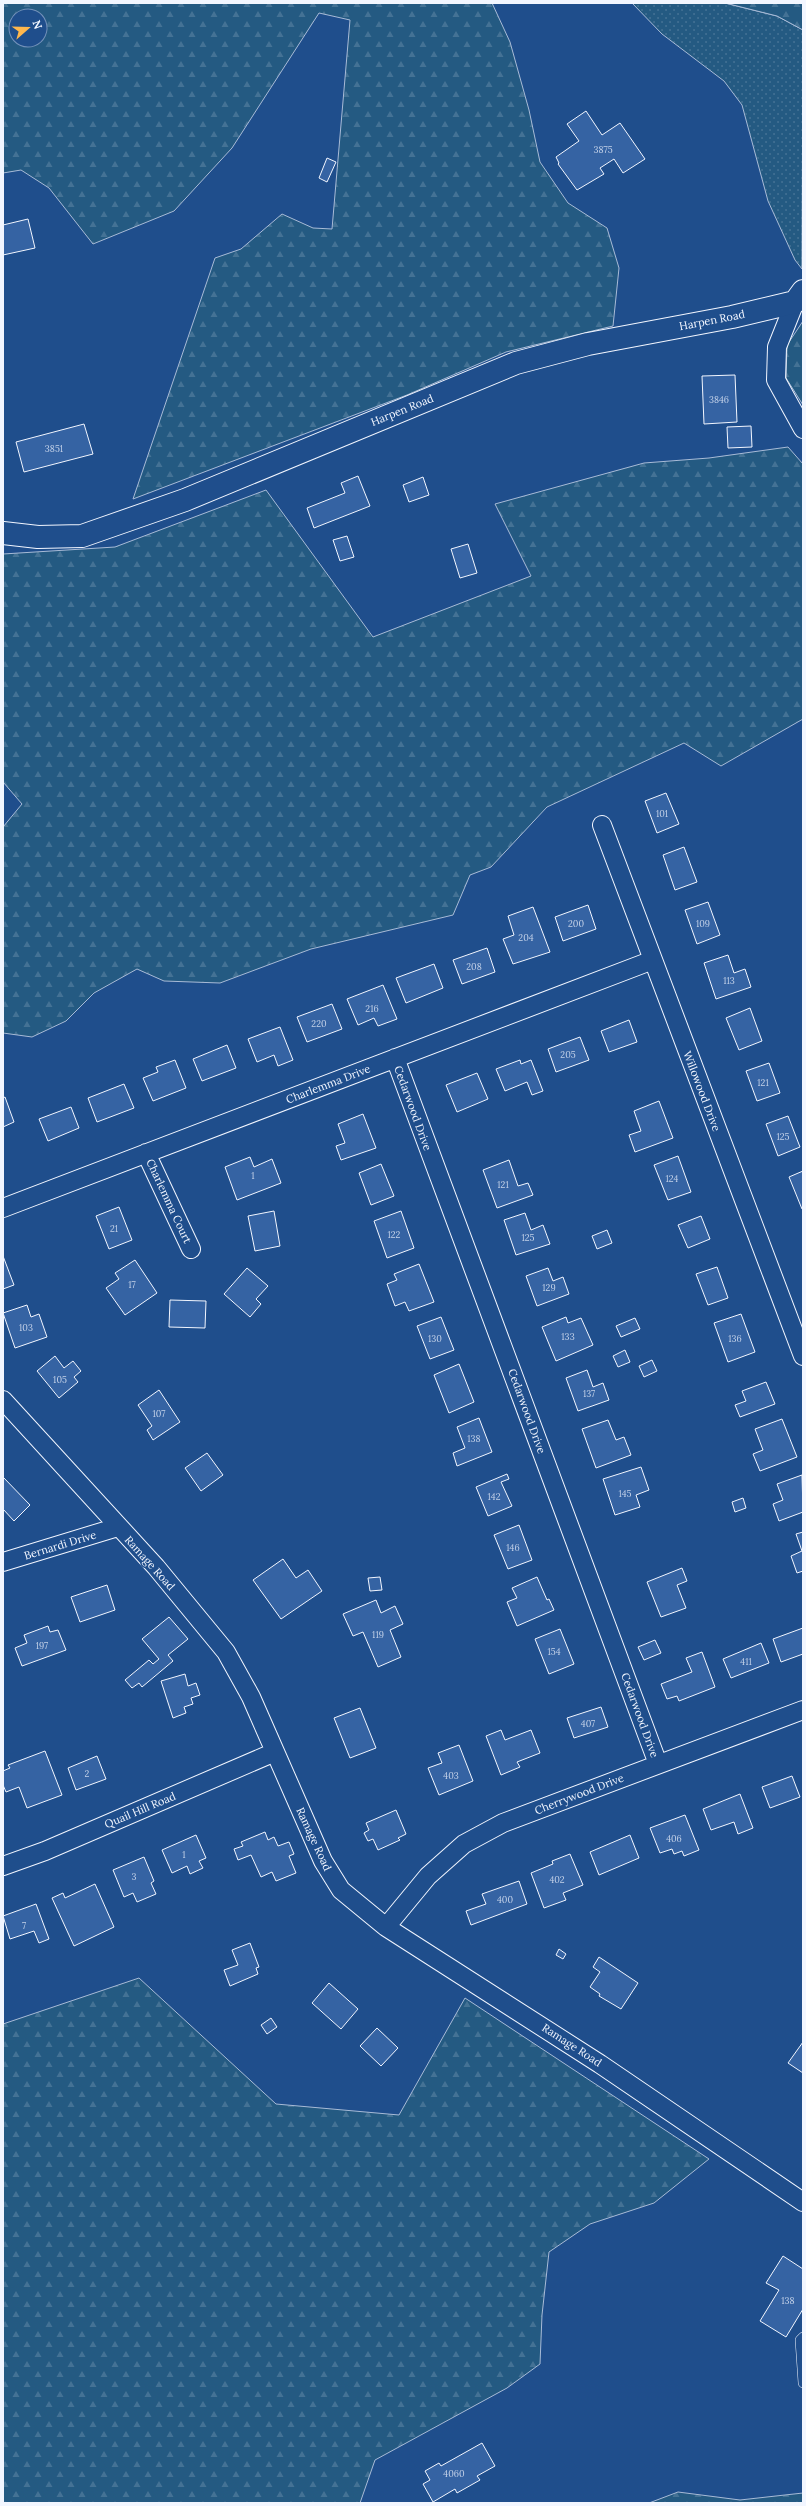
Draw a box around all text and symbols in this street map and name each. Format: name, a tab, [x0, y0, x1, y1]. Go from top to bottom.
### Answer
north arrow	[8, 8, 48, 48]
text: N	[29, 18, 46, 31]
house number: 3875	[593, 144, 613, 155]
street label: Harpen Road	[678, 307, 746, 333]
street label: Harpen Road	[369, 391, 436, 429]
house number: 3846	[709, 394, 729, 405]
house number: 3851	[45, 443, 63, 454]
house number: 101	[656, 808, 668, 819]
house number: 200	[568, 918, 584, 929]
house number: 109	[696, 918, 710, 929]
house number: 204	[518, 932, 534, 943]
house number: 208	[466, 961, 482, 972]
house number: 113	[723, 975, 735, 986]
house number: 216	[365, 1003, 379, 1014]
house number: 220	[311, 1018, 327, 1029]
house number: 205	[560, 1049, 576, 1060]
street label: Willowood Drive	[680, 1049, 724, 1133]
street label: Charlemma Drive	[284, 1061, 372, 1107]
street label: Cedarwood Drive	[391, 1064, 435, 1152]
house number: 121	[757, 1077, 769, 1088]
house number: 125	[776, 1131, 790, 1142]
street label: Charlemma Court	[143, 1157, 195, 1246]
house number: 1	[251, 1170, 255, 1181]
house number: 124	[666, 1173, 679, 1184]
house number: 121	[497, 1179, 509, 1190]
house number: 21	[110, 1223, 118, 1234]
house number: 122	[388, 1229, 401, 1240]
house number: 125	[521, 1232, 535, 1243]
house number: 17	[128, 1279, 136, 1290]
house number: 129	[542, 1282, 556, 1293]
house number: 103	[19, 1322, 33, 1333]
house number: 133	[561, 1331, 575, 1342]
house number: 130	[428, 1333, 442, 1344]
house number: 136	[728, 1333, 742, 1344]
street label: Cedarwood Drive	[505, 1367, 549, 1455]
house number: 105	[53, 1374, 67, 1385]
house number: 137	[583, 1388, 595, 1399]
house number: 107	[153, 1408, 165, 1419]
house number: 138	[467, 1433, 481, 1444]
house number: 145	[618, 1488, 632, 1499]
house number: 142	[488, 1491, 501, 1502]
street label: Bernardi Drive	[22, 1527, 98, 1563]
street label: Ramage Road	[122, 1533, 178, 1593]
house number: 146	[506, 1542, 520, 1553]
house number: 119	[372, 1629, 384, 1640]
house number: 197	[36, 1640, 48, 1651]
house number: 154	[547, 1646, 561, 1657]
house number: 411	[740, 1656, 752, 1667]
street label: Cedarwood Drive	[618, 1671, 662, 1759]
house number: 407	[581, 1718, 595, 1729]
house number: 2	[85, 1768, 90, 1779]
house number: 403	[443, 1770, 459, 1781]
street label: Cherrywood Drive	[532, 1771, 626, 1817]
street label: Quail Hill Road	[102, 1789, 178, 1831]
street label: Ramage Road	[293, 1805, 335, 1873]
house number: 406	[666, 1833, 682, 1844]
house number: 1	[182, 1849, 186, 1860]
house number: 3	[131, 1871, 137, 1882]
house number: 402	[549, 1874, 565, 1885]
house number: 400	[497, 1894, 513, 1905]
house number: 7	[22, 1920, 26, 1931]
street label: Ramage Road	[539, 2020, 605, 2070]
house number: 138	[781, 2295, 795, 2306]
house number: 4060	[443, 2468, 465, 2479]

